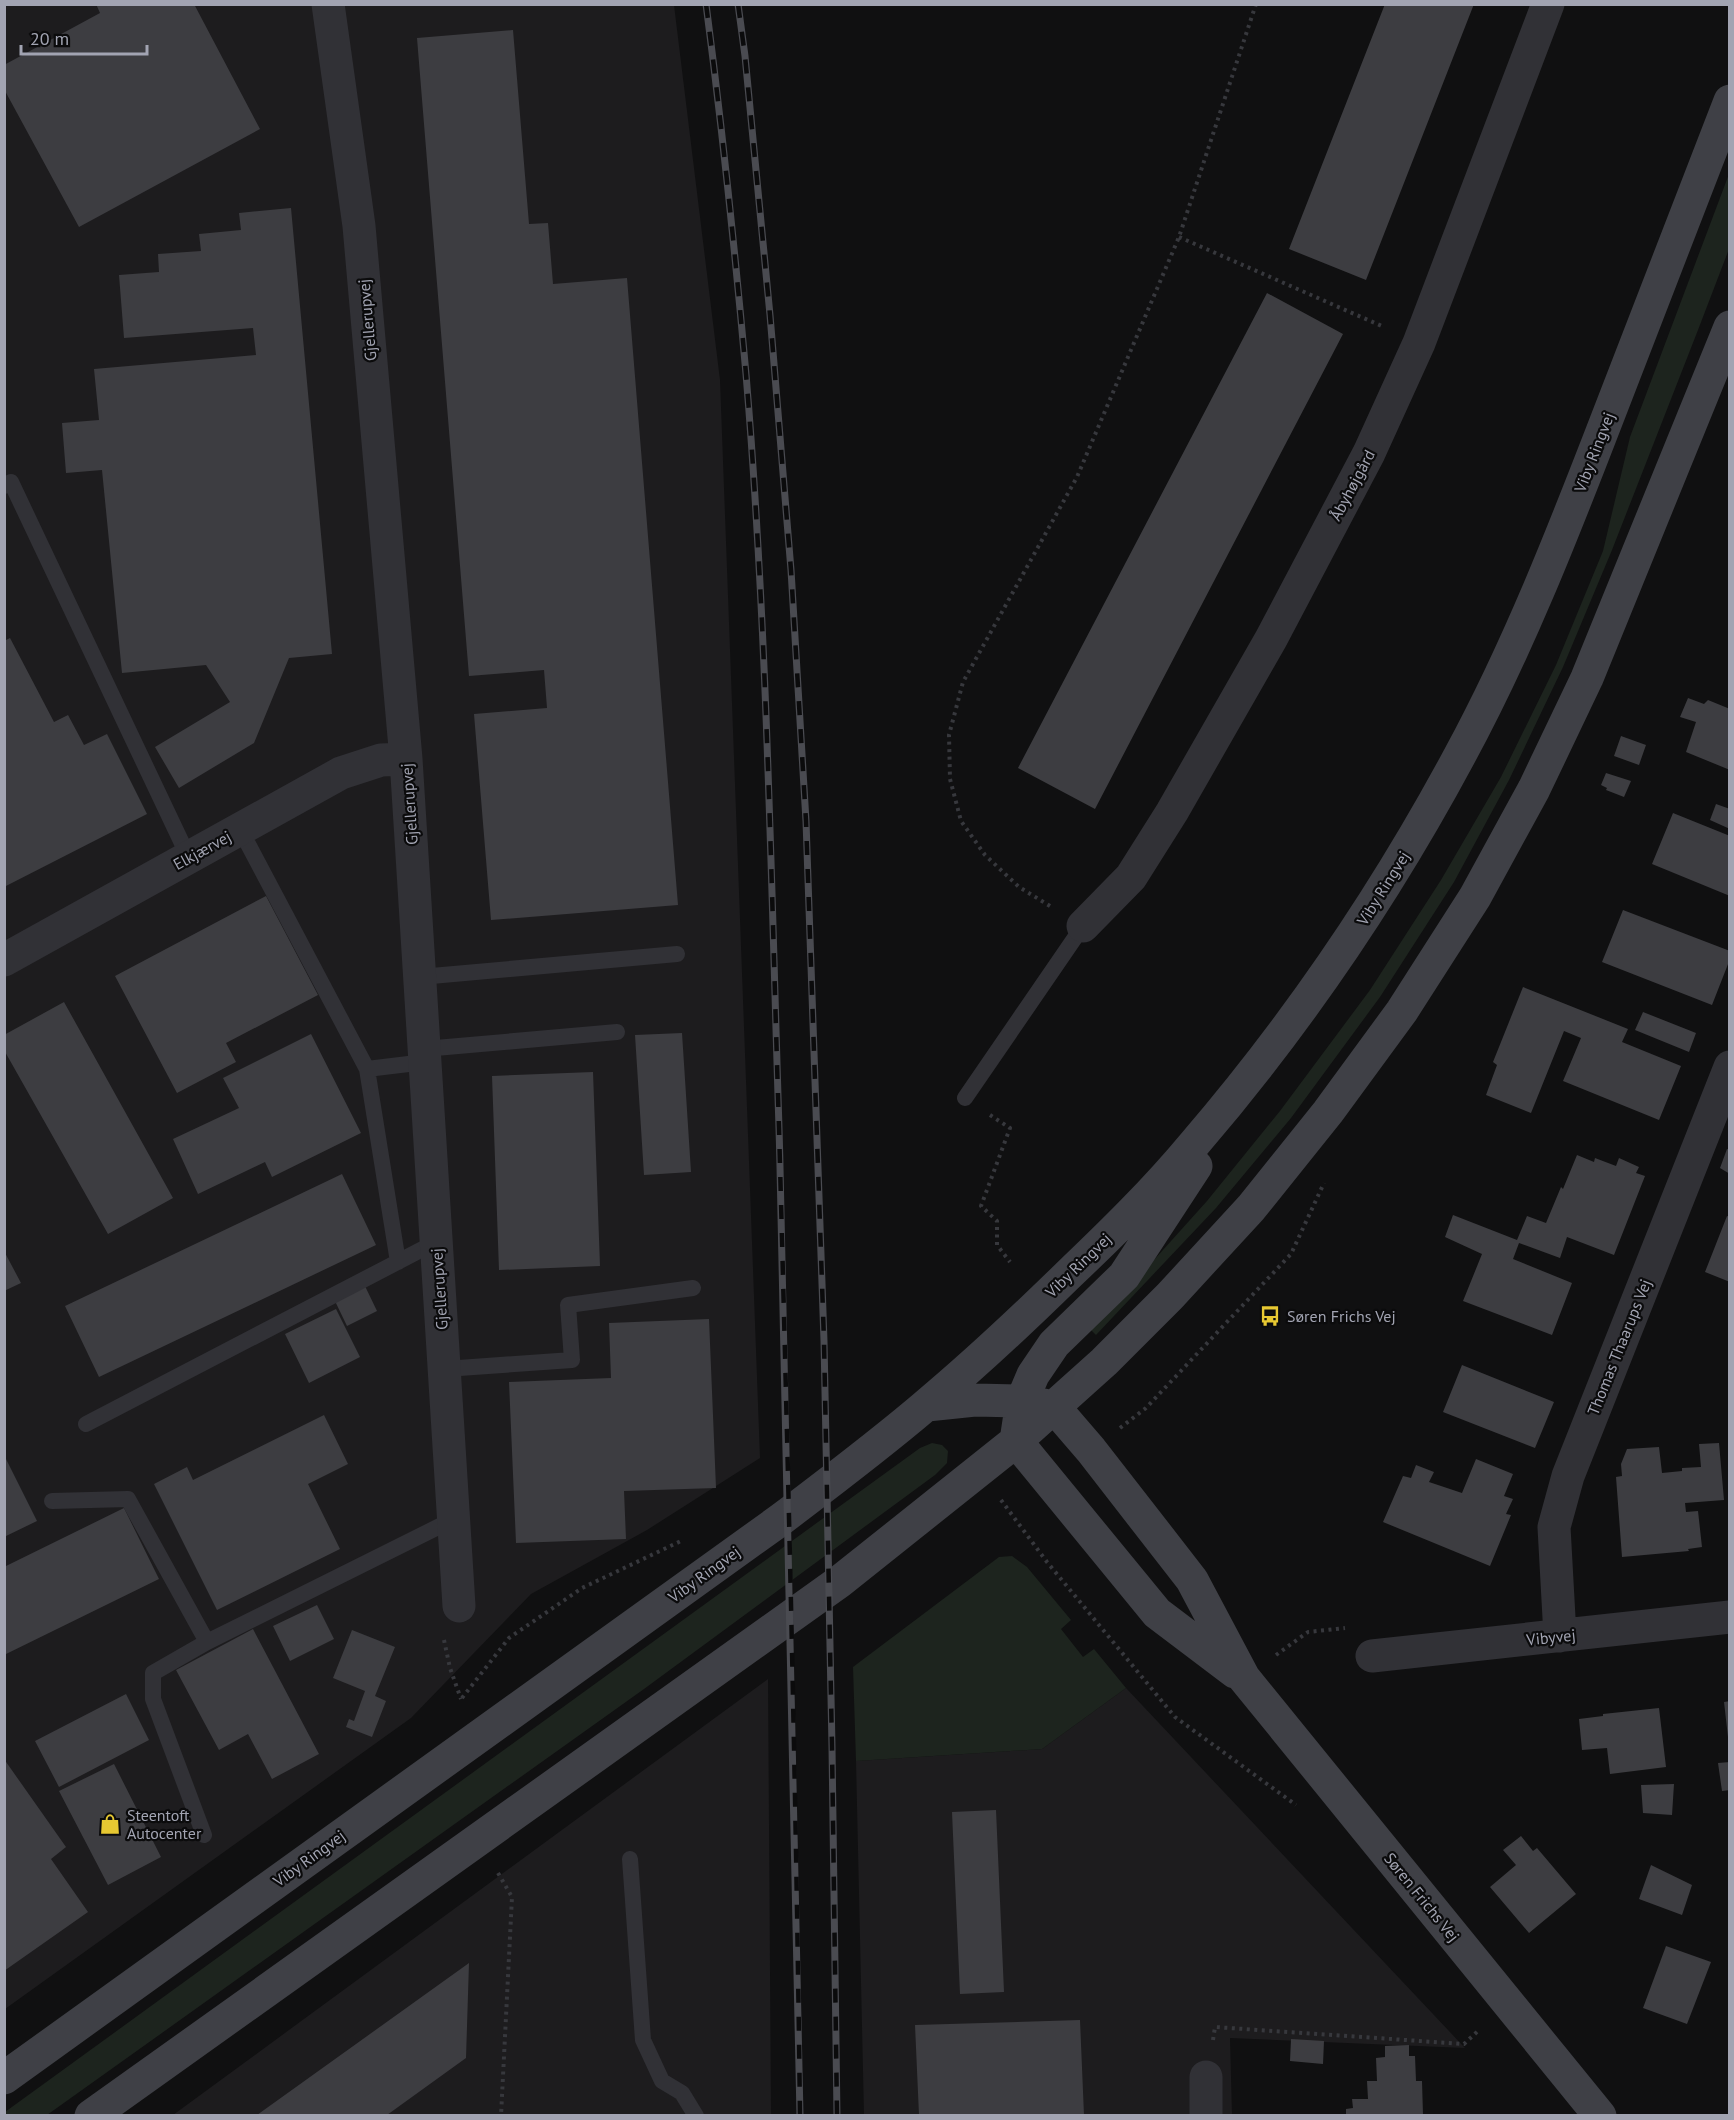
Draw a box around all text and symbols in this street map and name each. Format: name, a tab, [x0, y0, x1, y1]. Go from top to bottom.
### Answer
scale bar	[21, 18, 147, 56]
text: 20 m	[30, 27, 69, 50]
street label: Gjellerupvej	[353, 278, 381, 362]
street label: Viby Ringvej	[1569, 409, 1618, 496]
street label: Åbyhøjgård	[1325, 446, 1379, 524]
street label: Gjellerupvej	[396, 762, 422, 846]
street label: Elkjærvej	[169, 826, 235, 874]
street label: Viby Ringvej	[1352, 847, 1414, 930]
street label: Viby Ringvej	[1040, 1229, 1115, 1302]
street label: Gjellerupvej	[426, 1247, 452, 1331]
street label: Thomas Thaarups Vej	[1583, 1276, 1655, 1418]
bus stop icon: Søren Frichs Vej	[1258, 1304, 1282, 1328]
place label: Søren Frichs Vej	[1287, 1306, 1396, 1326]
street label: Viby Ringvej	[663, 1541, 744, 1607]
street label: Vibyvej	[1524, 1624, 1577, 1650]
place label: Steentoft Autocenter	[127, 1805, 202, 1843]
shop icon: Steentoft Autocenter	[98, 1812, 122, 1836]
street label: Viby Ringvej	[268, 1825, 349, 1891]
street label: Søren Frichs Vej	[1380, 1848, 1464, 1946]

